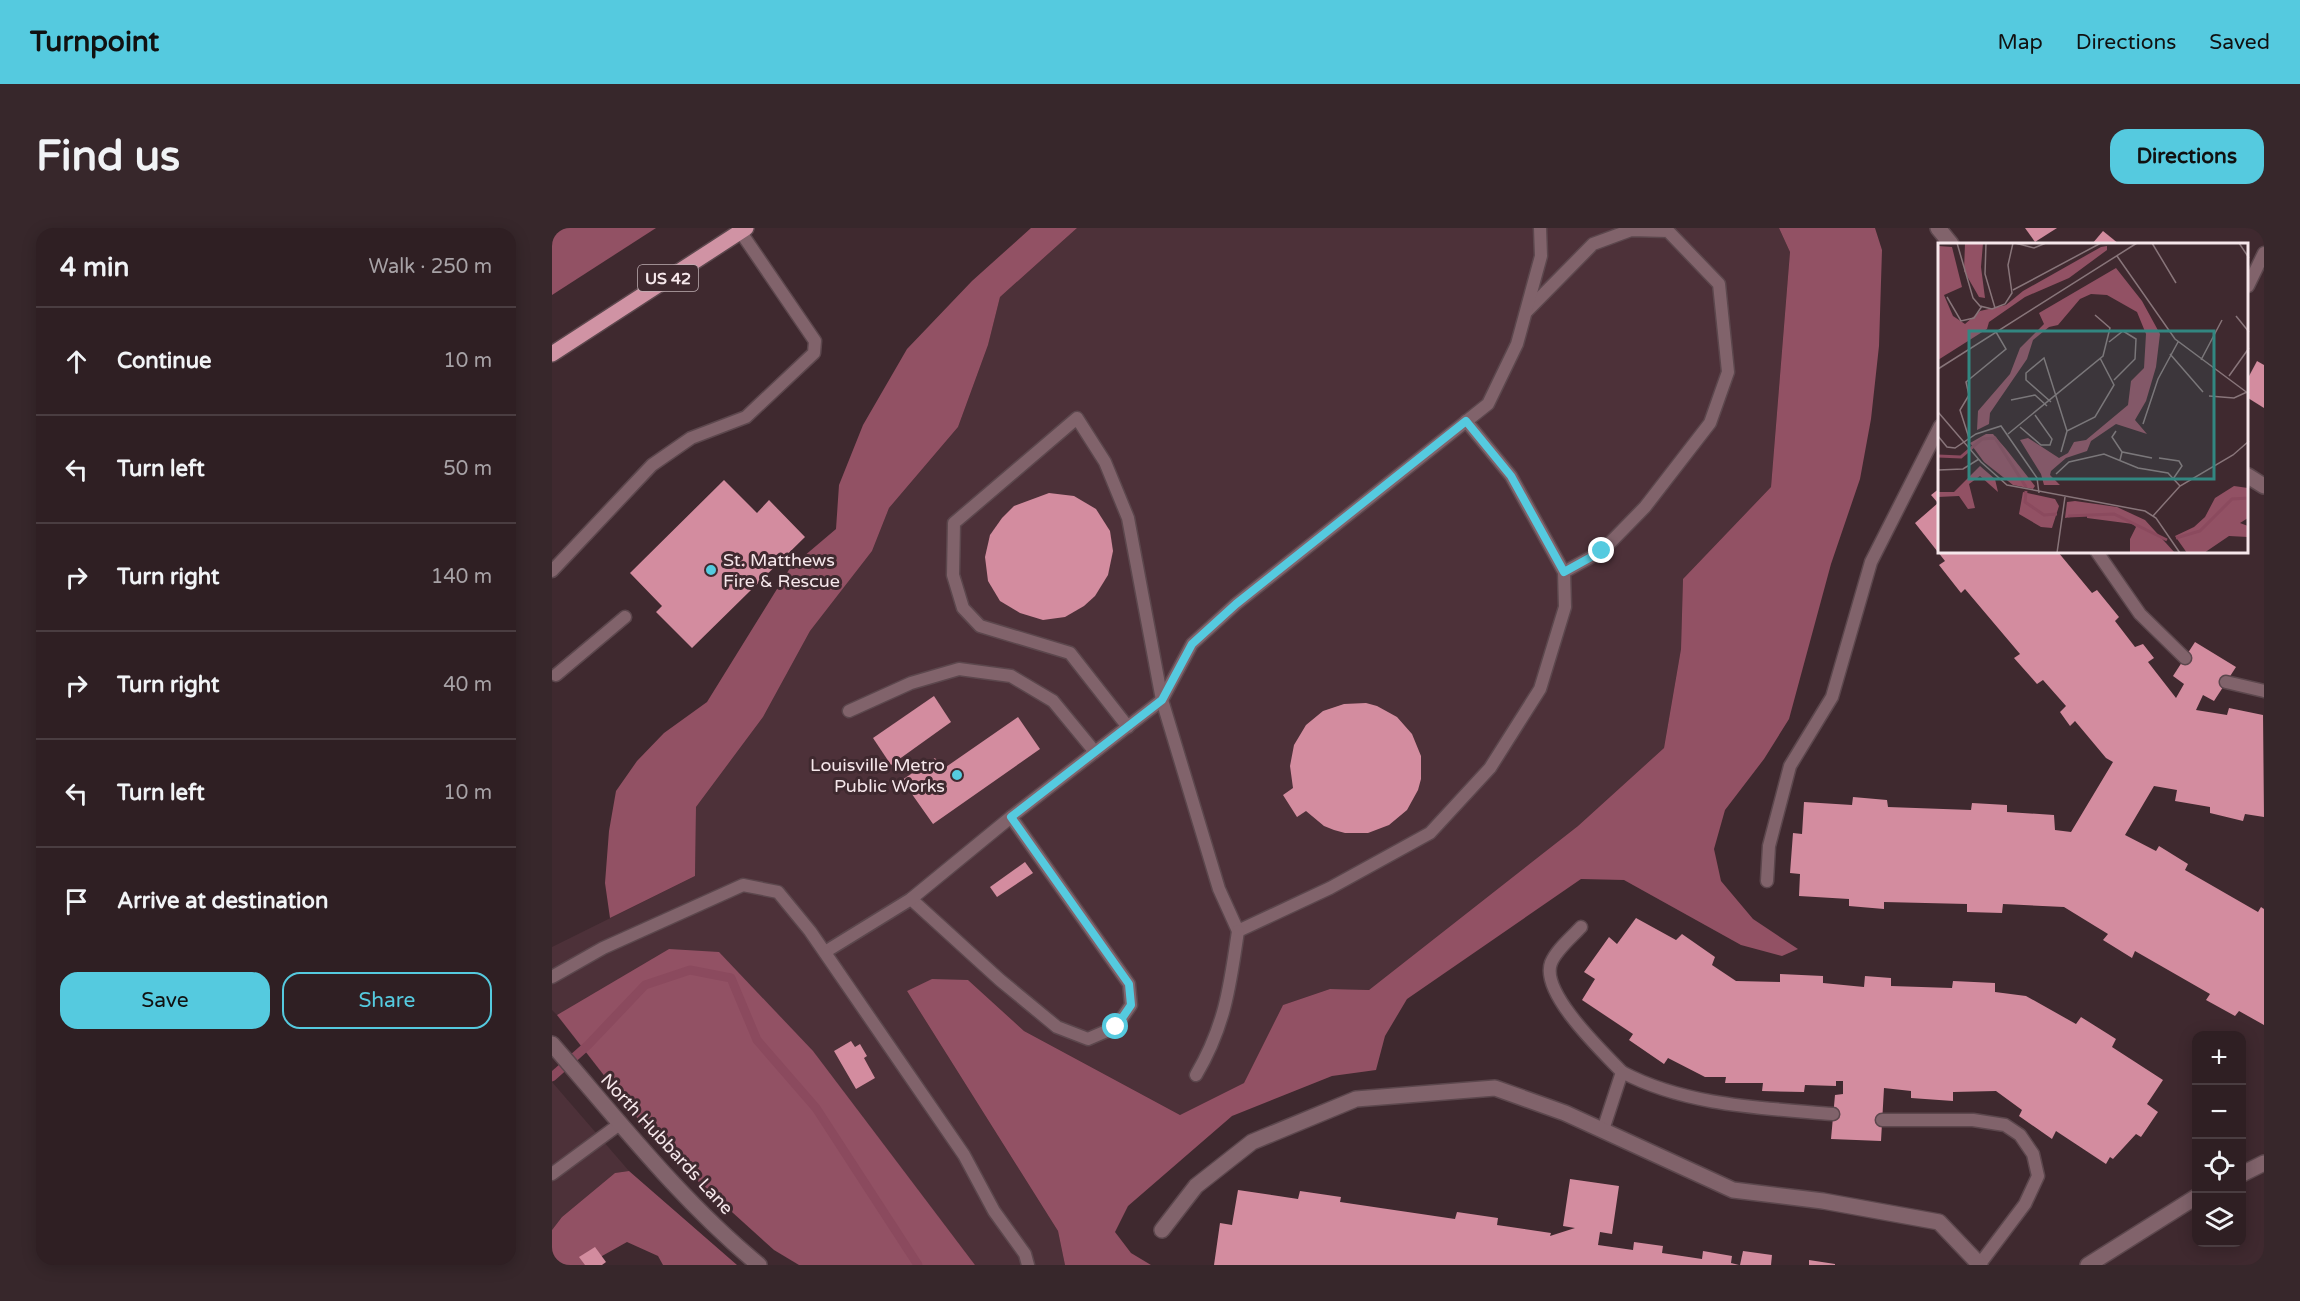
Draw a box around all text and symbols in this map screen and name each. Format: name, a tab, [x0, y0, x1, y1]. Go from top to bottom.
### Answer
text: Turnpoint	[30, 25, 159, 59]
text: Map	[1997, 30, 2043, 55]
text: Directions	[2076, 30, 2176, 55]
text: Saved	[2209, 30, 2270, 55]
button: Directions	[2110, 129, 2264, 184]
text: Find us	[36, 131, 180, 182]
inset map	[1938, 243, 2249, 554]
text: 4 min	[60, 252, 129, 283]
text: Walk · 250 m	[369, 255, 492, 279]
road number: US 42	[638, 265, 698, 291]
icon: ahead	[60, 345, 93, 378]
text: Continue	[117, 348, 212, 374]
text: 10 m	[443, 349, 492, 373]
icon: left	[60, 453, 93, 486]
text: Turn left	[117, 456, 205, 482]
text: 50 m	[443, 457, 492, 481]
route end	[1588, 537, 1614, 563]
place label: St. Matthews Fire & Rescue	[723, 549, 840, 592]
icon: right	[60, 561, 93, 594]
marker: St. Matthews Fire & Rescue	[704, 563, 718, 577]
text: Turn right	[117, 564, 219, 590]
text: 140 m	[431, 565, 492, 589]
icon: right	[60, 669, 93, 702]
text: Turn right	[117, 672, 219, 698]
text: 40 m	[443, 673, 492, 697]
place label: Louisville Metro Public Works	[810, 754, 945, 797]
marker: Louisville Metro Public Works	[950, 768, 964, 782]
icon: left	[60, 777, 93, 810]
text: Turn left	[117, 780, 205, 806]
text: 10 m	[443, 781, 492, 805]
icon: arrive	[60, 885, 93, 918]
text: Arrive at destination	[117, 888, 328, 914]
button: Save	[60, 972, 270, 1029]
button: Share	[282, 972, 492, 1029]
route start	[1102, 1013, 1128, 1039]
map controls	[2192, 1031, 2246, 1247]
button: +	[2192, 1031, 2246, 1085]
street label: North Hubbards Lane	[596, 1069, 738, 1219]
button: −	[2192, 1085, 2246, 1139]
button: locate	[2192, 1139, 2246, 1193]
button: layers	[2192, 1193, 2246, 1247]

